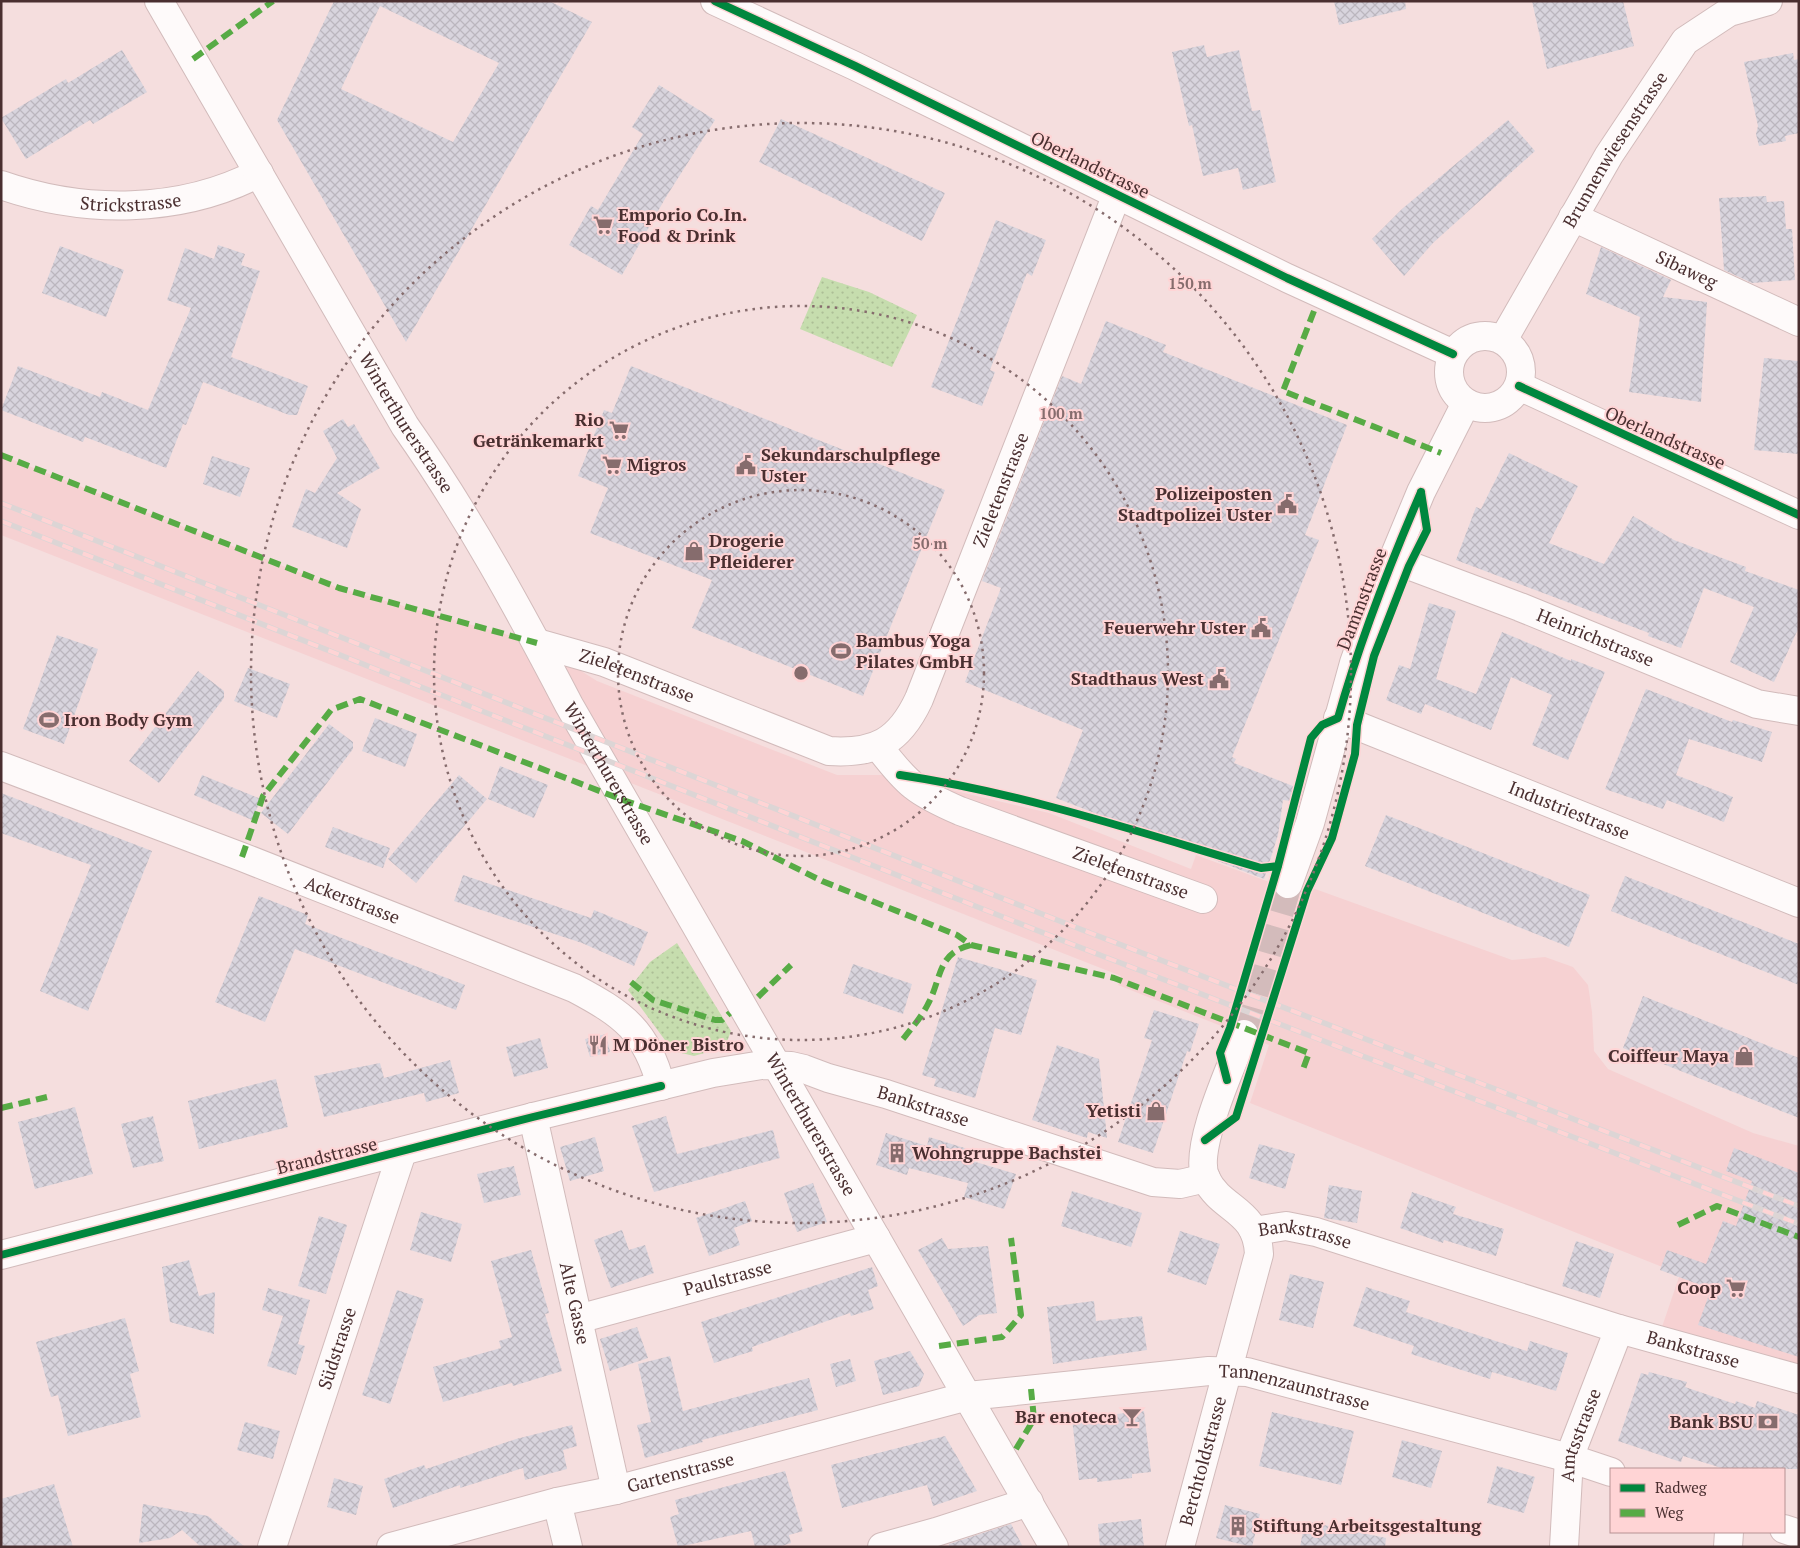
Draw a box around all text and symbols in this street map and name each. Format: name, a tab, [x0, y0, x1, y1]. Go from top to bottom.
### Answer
street label: Brunnenwiesenstrasse	[1557, 66, 1672, 232]
street label: Oberlandstrasse	[1027, 125, 1154, 203]
street label: Strickstrasse	[79, 187, 183, 216]
place label: Emporio Co.In. Food & Drink	[618, 202, 747, 247]
supermarket icon: Emporio Co.In. Food & Drink	[592, 214, 614, 236]
street label: Sibaweg	[1652, 244, 1722, 294]
text: 150 m	[1168, 273, 1212, 293]
street label: Winterthurerstrasse	[354, 348, 460, 497]
street label: Oberlandstrasse	[1601, 400, 1729, 474]
text: 100 m	[1039, 403, 1083, 423]
place label: Rio Getränkemarkt	[473, 407, 604, 452]
supermarket icon: Rio Getränkemarkt	[608, 419, 630, 441]
street label: Zieletenstrasse	[967, 429, 1033, 551]
place label: Sekundarschulpflege Uster	[761, 442, 941, 487]
place label: Migros	[627, 452, 686, 476]
supermarket icon: Migros	[601, 454, 623, 476]
public building icon: Sekundarschulpflege Uster	[735, 454, 757, 476]
place label: Polizeiposten Stadtpolizei Uster	[1118, 481, 1272, 526]
public building icon: Polizeiposten Stadtpolizei Uster	[1276, 493, 1298, 515]
place label: Drogerie Pfleiderer	[709, 528, 794, 573]
text: 50 m	[913, 533, 948, 553]
shop icon: Drogerie Pfleiderer	[683, 540, 705, 562]
street label: Dammstrasse	[1331, 544, 1392, 653]
street label: Heinrichstrasse	[1533, 602, 1658, 672]
place label: Feuerwehr Uster	[1104, 615, 1246, 639]
public building icon: Feuerwehr Uster	[1250, 617, 1272, 639]
place label: Bambus Yoga Pilates GmbH	[856, 628, 973, 673]
sports icon: Bambus Yoga Pilates GmbH	[830, 640, 852, 662]
street label: Zieletenstrasse	[577, 643, 698, 708]
centre of rings	[792, 664, 810, 682]
place label: Stadthaus West	[1071, 666, 1204, 690]
public building icon: Stadthaus West	[1208, 668, 1230, 690]
street label: Winterthurerstrasse	[559, 697, 660, 849]
place label: Iron Body Gym	[64, 707, 192, 731]
sports icon: Iron Body Gym	[38, 709, 60, 731]
street label: Industriestrasse	[1505, 775, 1634, 845]
street label: Zieletenstrasse	[1070, 840, 1192, 904]
street label: Ackerstrasse	[301, 870, 404, 929]
place label: M Döner Bistro	[613, 1032, 744, 1056]
restaurant icon: M Döner Bistro	[587, 1034, 609, 1056]
place label: Coiffeur Maya	[1608, 1043, 1729, 1067]
shop icon: Coiffeur Maya	[1733, 1045, 1755, 1067]
street label: Winterthurerstrasse	[761, 1048, 862, 1200]
street label: Bankstrasse	[875, 1079, 973, 1132]
place label: Yetisti	[1086, 1098, 1141, 1122]
shop icon: Yetisti	[1145, 1100, 1167, 1122]
street label: Brandstrasse	[274, 1131, 380, 1179]
place label: Wohngruppe Bachstei	[912, 1140, 1101, 1164]
building icon: Wohngruppe Bachstei	[886, 1142, 908, 1164]
street label: Bankstrasse	[1256, 1213, 1355, 1254]
street label: Paulstrasse	[680, 1254, 774, 1301]
street label: Alte Gasse	[555, 1260, 596, 1347]
place label: Coop	[1677, 1275, 1721, 1299]
supermarket icon: Coop	[1725, 1277, 1747, 1299]
street label: Südstrasse	[312, 1304, 361, 1392]
street label: Bankstrasse	[1644, 1324, 1742, 1373]
street label: Tannenzaunstrasse	[1218, 1358, 1373, 1415]
street label: Amtsstrasse	[1555, 1385, 1606, 1482]
street label: Berchtoldstrasse	[1173, 1393, 1231, 1528]
place label: Bar enoteca	[1015, 1404, 1117, 1428]
bar icon: Bar enoteca	[1121, 1406, 1143, 1428]
place label: Bank BSU	[1670, 1409, 1753, 1433]
bank icon: Bank BSU	[1757, 1411, 1779, 1433]
street label: Gartenstrasse	[624, 1446, 737, 1498]
legend	[1610, 1468, 1785, 1533]
text: Radweg	[1655, 1477, 1708, 1497]
text: Weg	[1655, 1502, 1685, 1522]
place label: Stiftung Arbeitsgestaltung	[1253, 1513, 1482, 1537]
building icon: Stiftung Arbeitsgestaltung	[1227, 1515, 1249, 1537]

